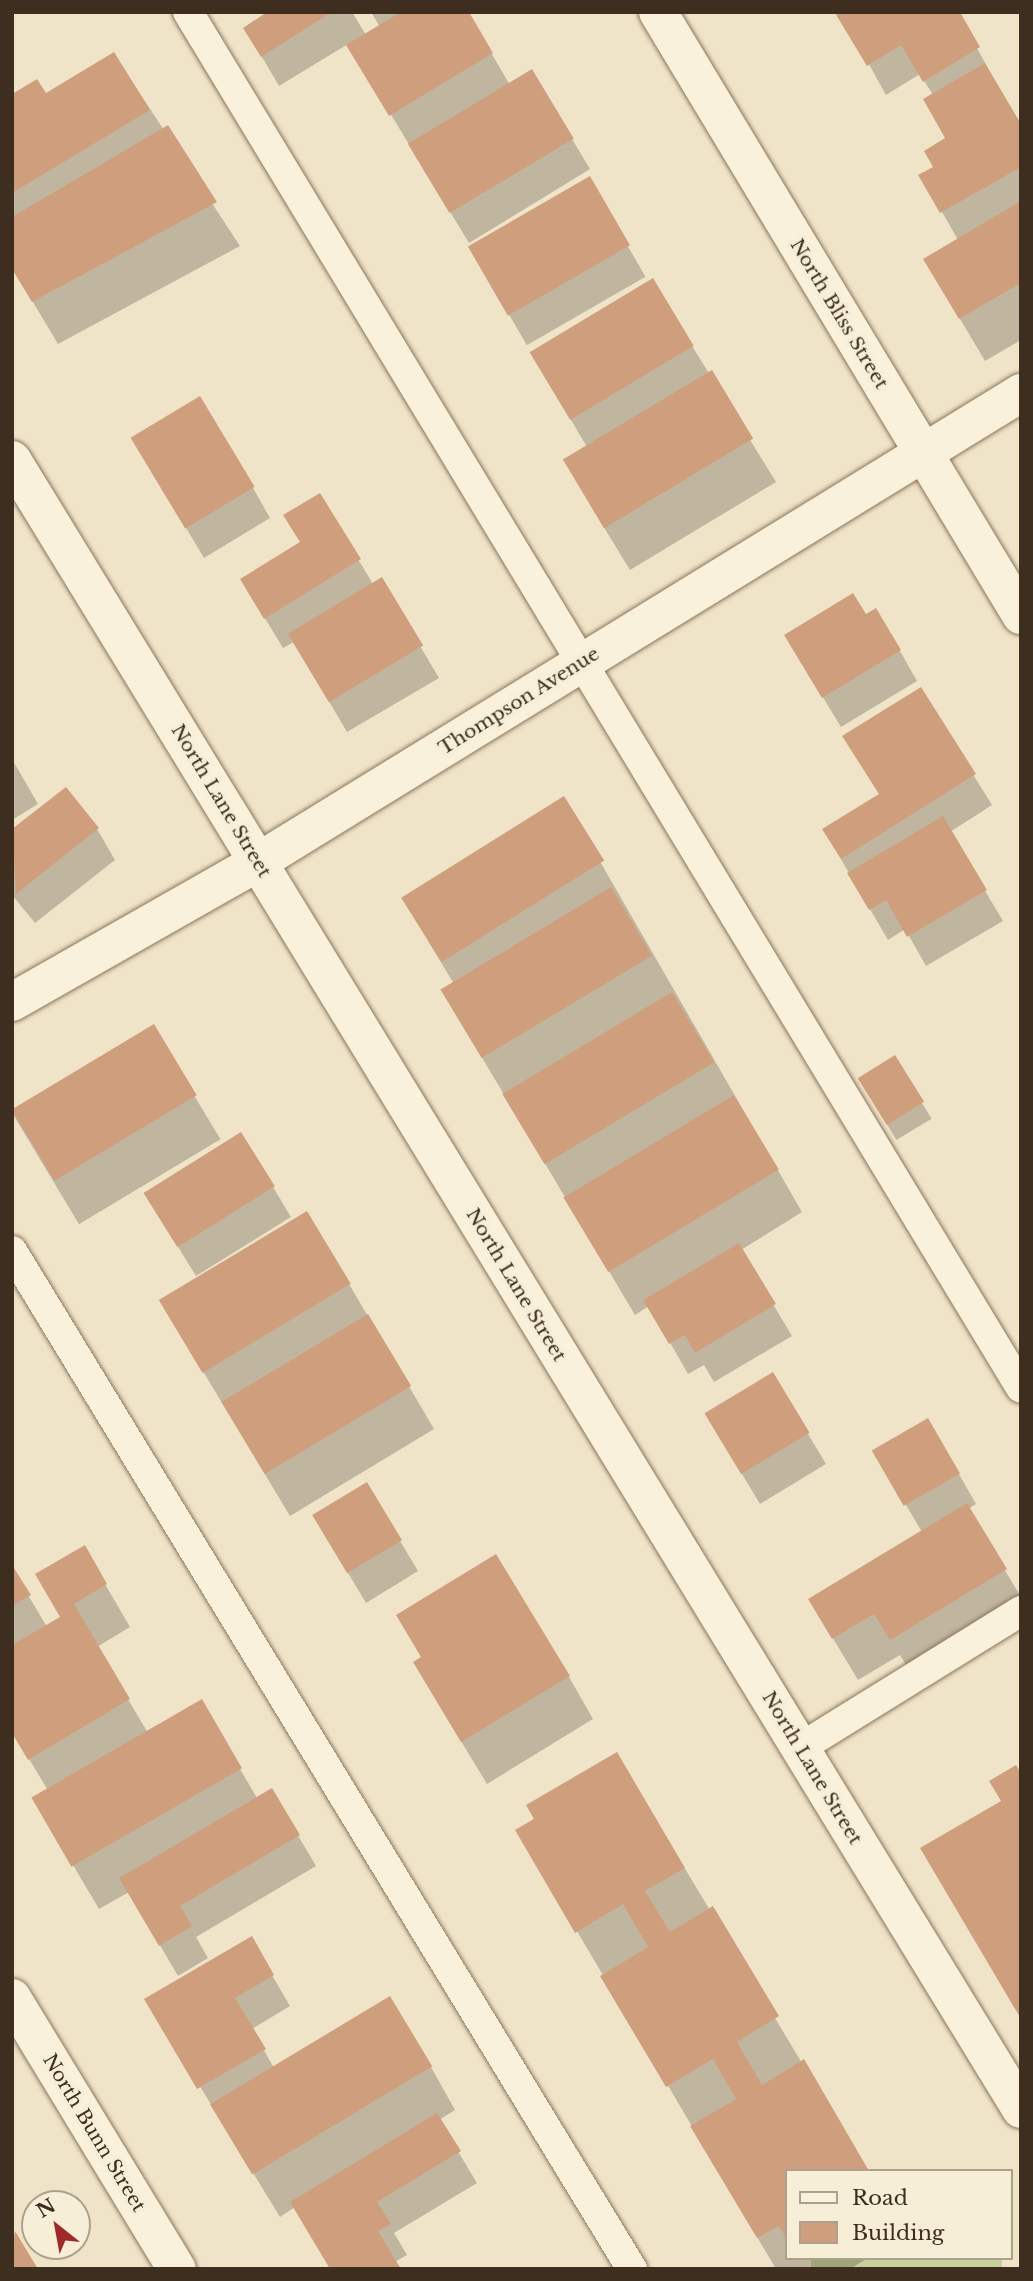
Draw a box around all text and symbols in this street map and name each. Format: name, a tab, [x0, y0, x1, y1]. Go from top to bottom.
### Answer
street label: North Bliss Street	[785, 235, 893, 393]
street label: Thompson Avenue	[434, 642, 604, 760]
street label: North Lane Street	[166, 720, 276, 882]
street label: North Lane Street	[461, 1204, 571, 1366]
street label: North Lane Street	[757, 1687, 867, 1849]
street label: North Bunn Street	[38, 2050, 150, 2216]
legend	[785, 2169, 1012, 2260]
text: Road	[852, 2185, 908, 2211]
north arrow	[21, 2190, 91, 2260]
text: Building	[852, 2220, 944, 2246]

